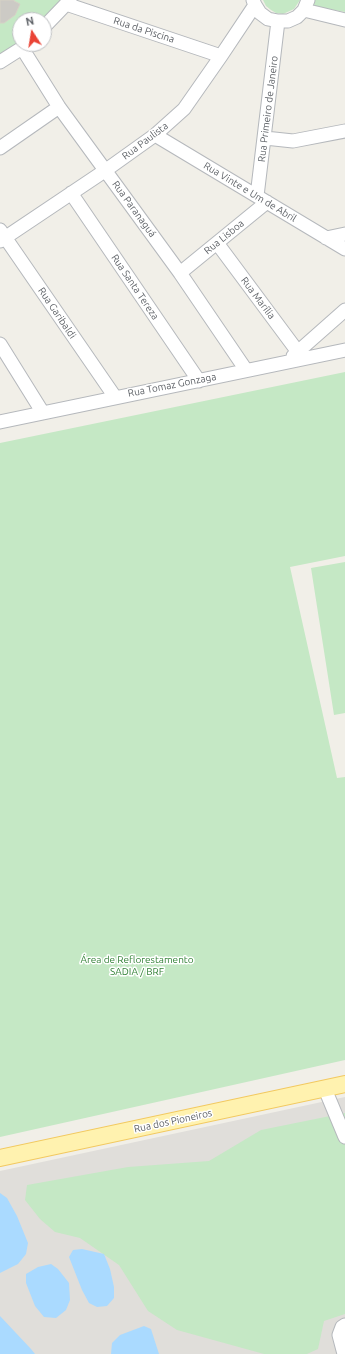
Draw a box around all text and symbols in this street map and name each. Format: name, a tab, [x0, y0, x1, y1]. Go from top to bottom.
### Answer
north arrow	[12, 12, 52, 52]
text: N	[24, 15, 35, 28]
street label: Rua da Piscina	[112, 15, 176, 45]
street label: Rua Primeiro de Janeiro	[256, 55, 280, 163]
street label: Rua Paulista	[120, 120, 170, 162]
street label: Rua Vinte e Um de Abril	[201, 159, 299, 225]
street label: Rua Paranaguá	[110, 178, 158, 240]
street label: Rua Lisboa	[202, 217, 246, 257]
street label: Rua Santa Tereza	[109, 252, 161, 322]
street label: Rua Marília	[238, 275, 278, 321]
street label: Rua Garibaldi	[35, 285, 79, 341]
street label: Rua Tomaz Gonzaga	[127, 371, 217, 399]
park label: Área de Reflorestamento SADIA / BRF	[80, 954, 194, 978]
street label: Rua dos Pioneiros	[133, 1107, 213, 1135]

